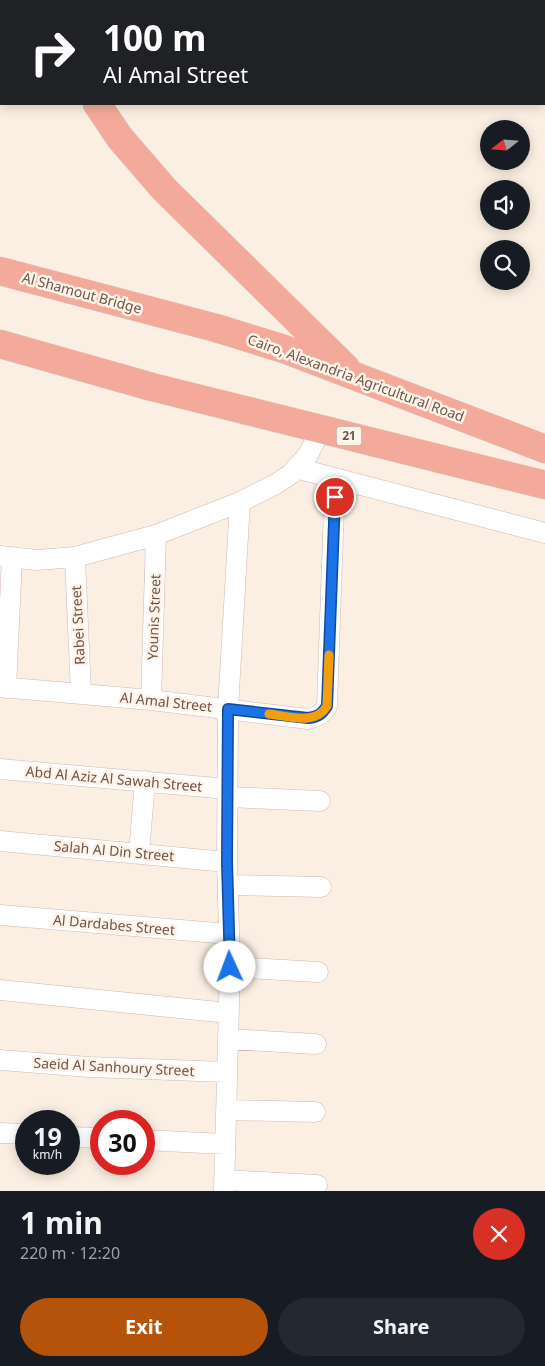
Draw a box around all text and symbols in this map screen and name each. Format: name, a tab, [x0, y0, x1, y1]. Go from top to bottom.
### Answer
text: 100 m	[103, 14, 206, 61]
icon: right	[20, 20, 85, 85]
text: Al Amal Street	[103, 59, 248, 89]
north arrow	[480, 120, 530, 170]
map controls	[480, 120, 530, 290]
button: sound	[480, 180, 530, 230]
button: search	[480, 240, 530, 290]
street label: Al Shamout Bridge	[20, 267, 144, 318]
street label: Cairo, Alexandria Agricultural Road	[245, 329, 467, 426]
road number: 21	[336, 426, 362, 446]
pin	[314, 476, 356, 518]
icon: arrive	[321, 483, 349, 511]
street label: Younis Street	[143, 574, 164, 660]
street label: Rabei Street	[66, 585, 89, 665]
street label: Al Amal Street	[119, 687, 213, 716]
street label: Abd Al Aziz Al Sawah Street	[25, 761, 203, 796]
street label: Salah Al Din Street	[53, 836, 175, 865]
street label: Al Dardabes Street	[52, 910, 176, 939]
position arrow	[203, 940, 255, 992]
street label: Saeid Al Sanhoury Street	[33, 1053, 195, 1080]
speed limit sign: 30	[90, 1110, 155, 1175]
text: 19	[33, 1119, 62, 1153]
text: km/h	[33, 1146, 62, 1163]
text: 1 min	[20, 1202, 103, 1243]
button: close	[473, 1208, 525, 1260]
text: 220 m · 12:20	[20, 1242, 120, 1264]
button: Exit	[20, 1298, 268, 1356]
button: Share	[278, 1298, 525, 1356]

